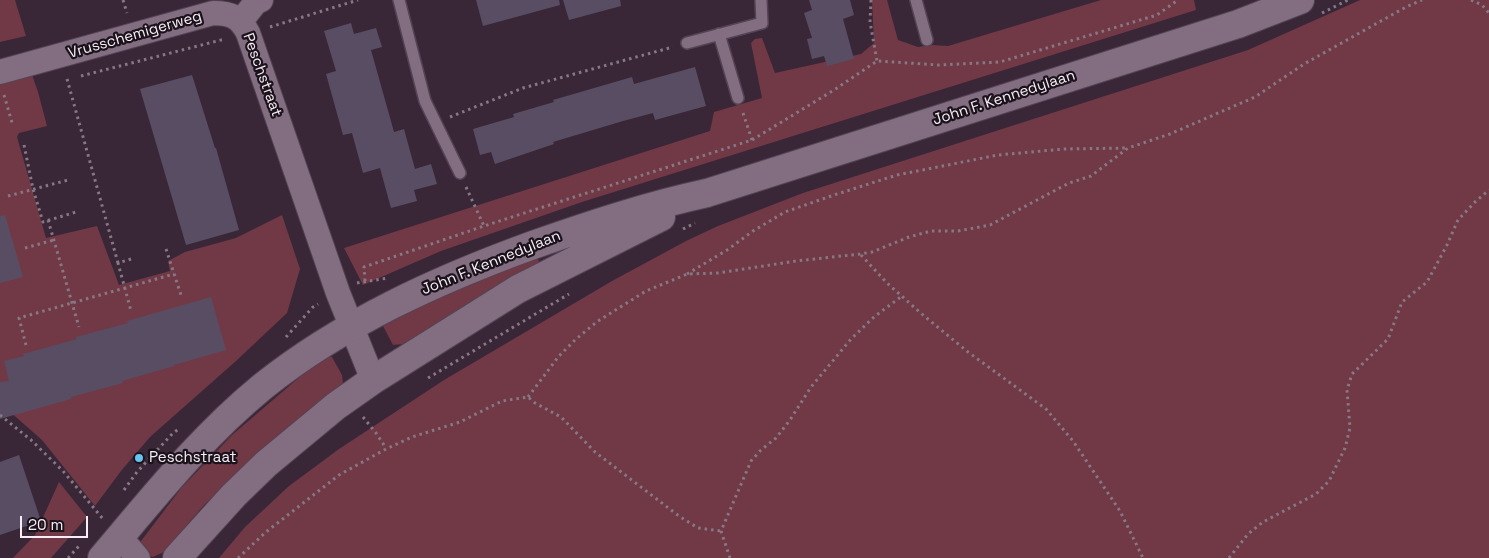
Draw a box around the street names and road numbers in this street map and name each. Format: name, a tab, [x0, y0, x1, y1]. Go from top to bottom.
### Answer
street label: Vrusschemigerweg	[66, 7, 204, 63]
street label: Peschstraat	[239, 31, 285, 119]
street label: John F. Kennedylaan	[931, 66, 1077, 130]
street label: John F. Kennedylaan	[419, 227, 563, 299]

